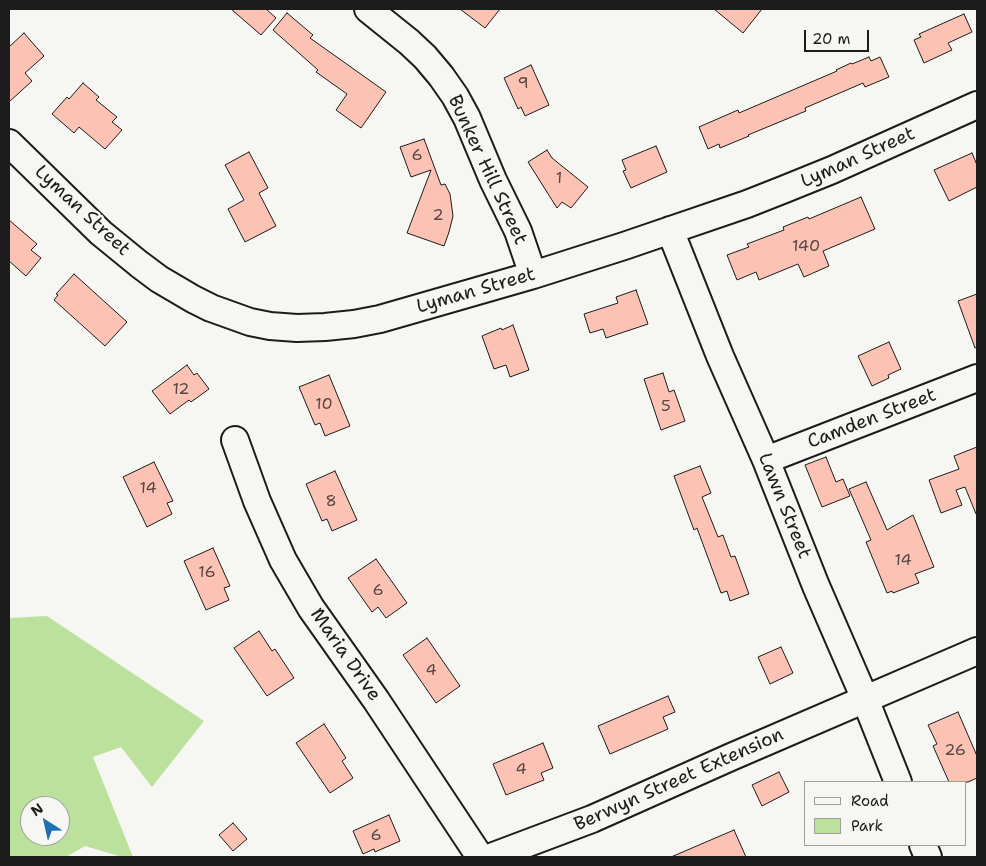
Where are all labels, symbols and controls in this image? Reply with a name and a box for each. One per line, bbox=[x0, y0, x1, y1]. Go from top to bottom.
scale bar bbox=[806, 20, 871, 52]
text: 20 m bbox=[812, 29, 851, 49]
house number: 9 bbox=[517, 74, 529, 94]
street label: Bunker Hill Street bbox=[442, 92, 532, 248]
street label: Lyman Street bbox=[797, 123, 919, 193]
house number: 6 bbox=[411, 146, 423, 166]
street label: Lyman Street bbox=[29, 161, 135, 261]
house number: 1 bbox=[556, 169, 562, 189]
house number: 2 bbox=[432, 206, 444, 226]
house number: 140 bbox=[792, 237, 820, 257]
street label: Lyman Street bbox=[414, 263, 538, 319]
house number: 12 bbox=[172, 380, 190, 400]
street label: Camden Street bbox=[804, 384, 940, 454]
house number: 10 bbox=[315, 395, 333, 415]
house number: 5 bbox=[661, 397, 671, 417]
street label: Lawn Street bbox=[752, 450, 816, 562]
house number: 14 bbox=[139, 479, 157, 499]
house number: 8 bbox=[325, 492, 337, 512]
house number: 14 bbox=[894, 551, 912, 571]
house number: 16 bbox=[198, 563, 216, 583]
house number: 6 bbox=[372, 581, 384, 601]
street label: Maria Drive bbox=[305, 604, 385, 706]
house number: 4 bbox=[425, 661, 437, 681]
street label: Berwyn Street Extension bbox=[571, 723, 787, 837]
house number: 26 bbox=[944, 741, 966, 761]
house number: 4 bbox=[515, 760, 527, 780]
legend bbox=[804, 781, 966, 846]
text: Road bbox=[851, 791, 889, 811]
north arrow bbox=[20, 796, 70, 846]
text: N bbox=[27, 799, 47, 820]
text: Park bbox=[851, 816, 883, 836]
house number: 6 bbox=[370, 826, 382, 846]

